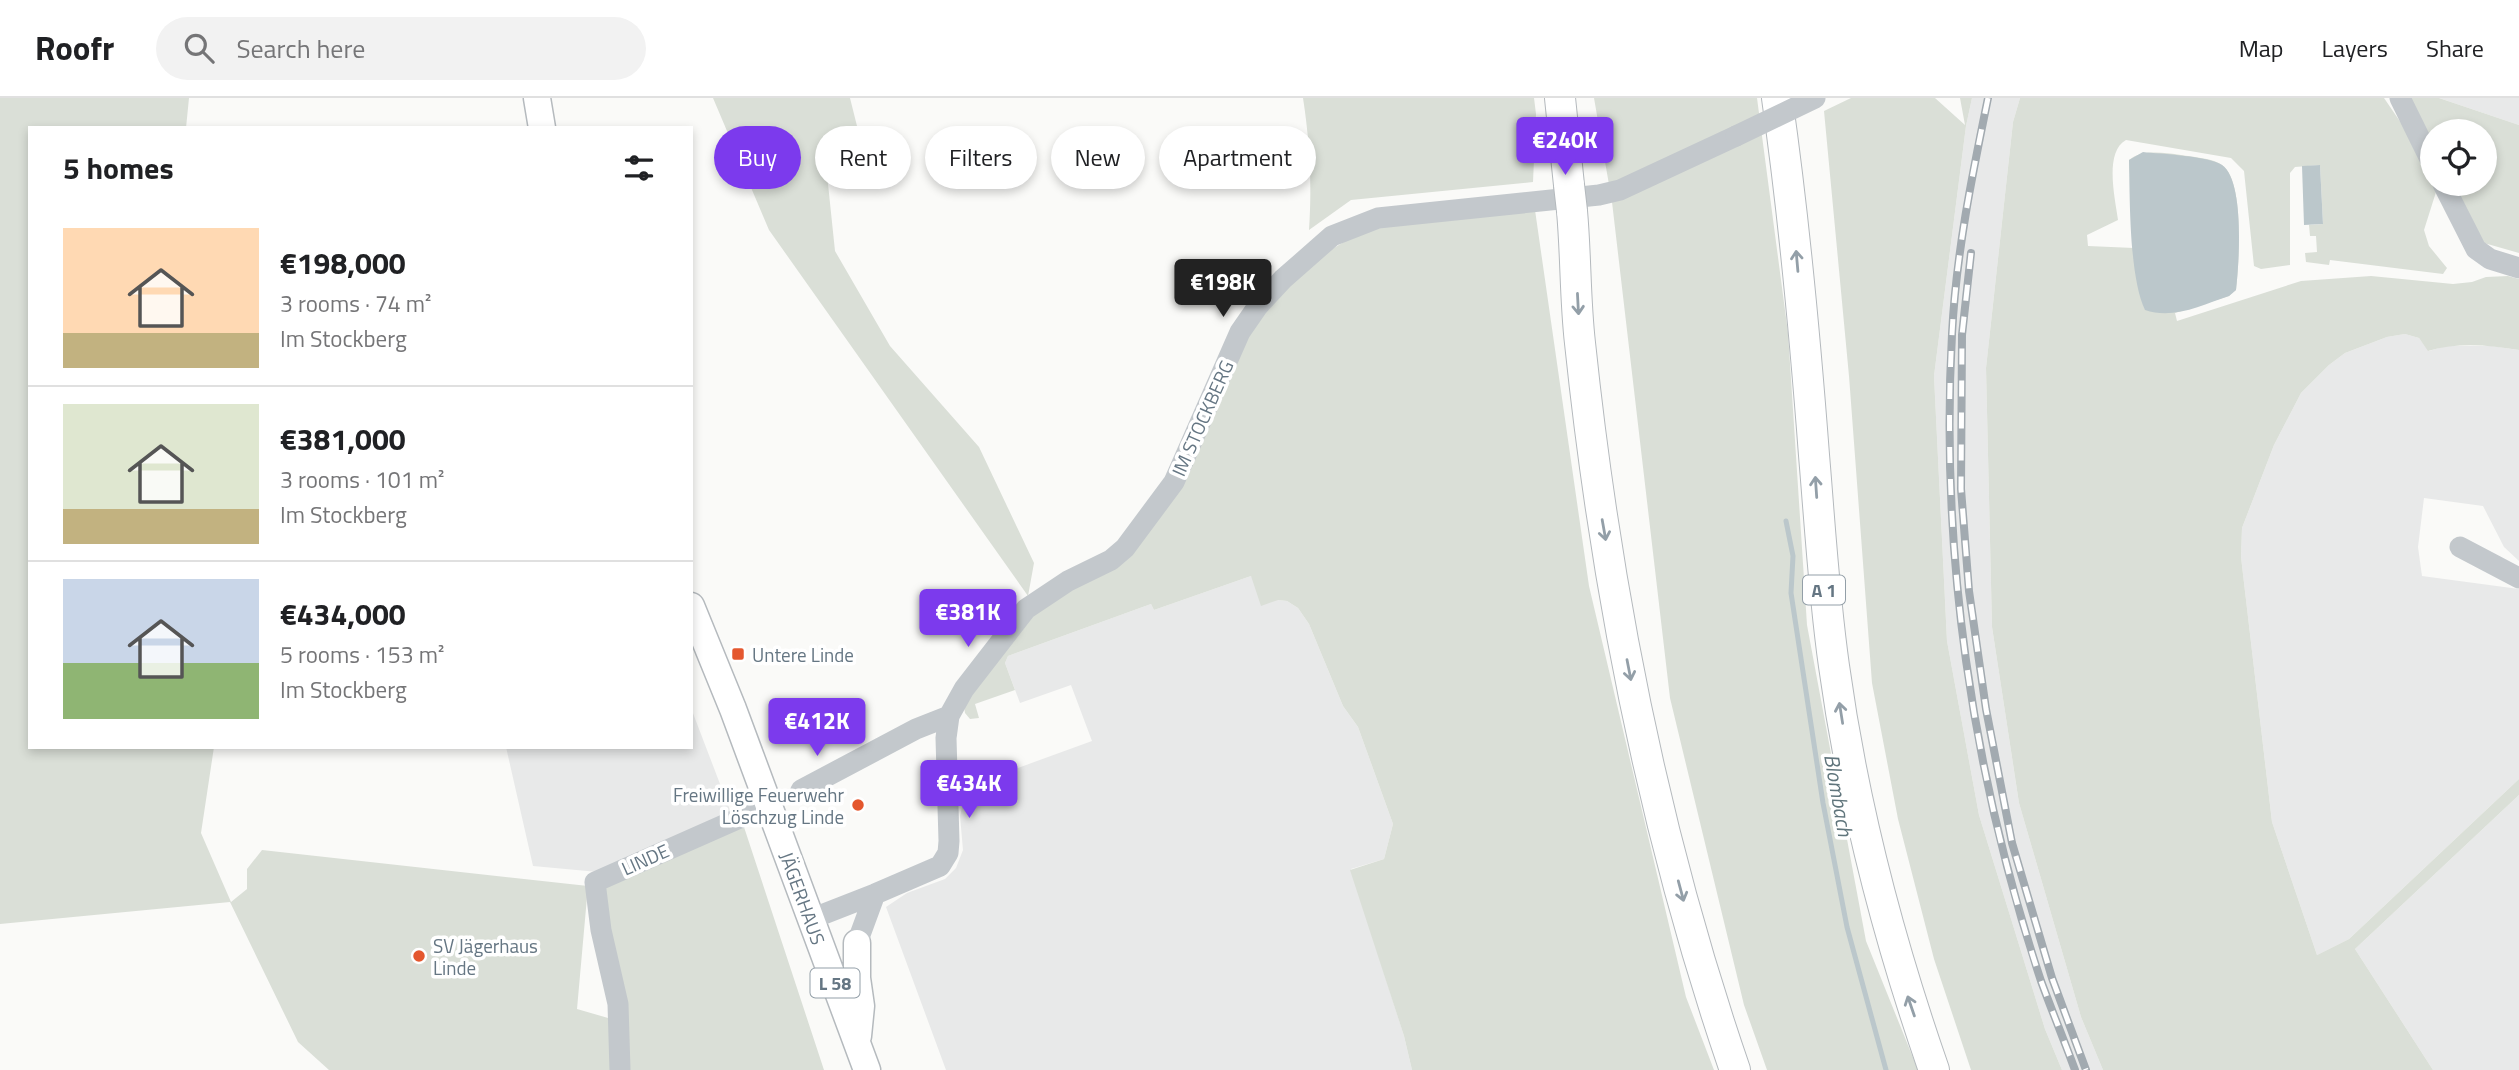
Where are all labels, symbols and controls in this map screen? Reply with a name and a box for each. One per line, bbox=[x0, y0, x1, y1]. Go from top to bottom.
search box bbox=[156, 17, 646, 80]
text: Roofr bbox=[35, 23, 114, 73]
icon: search bbox=[180, 29, 218, 67]
text: Search here bbox=[236, 29, 365, 68]
text: Map bbox=[2239, 30, 2284, 66]
text: Layers bbox=[2322, 30, 2388, 66]
text: Share bbox=[2426, 30, 2484, 66]
pin: €240K bbox=[1516, 118, 1614, 177]
map controls bbox=[2420, 119, 2497, 196]
button: locate bbox=[2420, 119, 2497, 196]
text: €240K bbox=[1532, 122, 1598, 157]
chip: Buy bbox=[714, 126, 801, 189]
chip: Rent bbox=[815, 126, 911, 189]
chip: Filters bbox=[925, 126, 1037, 189]
chip: New bbox=[1051, 126, 1145, 189]
chip: Apartment bbox=[1159, 126, 1316, 189]
text: 5 homes bbox=[63, 145, 174, 191]
icon: filters bbox=[620, 149, 658, 187]
text: €198,000 bbox=[280, 240, 406, 286]
one-way arrow bbox=[1790, 250, 1803, 272]
icon: home bbox=[119, 256, 203, 340]
pin: €198K bbox=[1174, 260, 1272, 319]
text: €198K bbox=[1190, 264, 1256, 299]
text: 3 rooms · 74 m² bbox=[280, 286, 431, 321]
one-way arrow bbox=[1571, 292, 1584, 315]
text: Im Stockberg bbox=[280, 321, 407, 356]
street label: IM STOCKBERG bbox=[1164, 355, 1240, 481]
text: €381,000 bbox=[280, 416, 406, 462]
icon: home bbox=[119, 432, 203, 516]
text: 3 rooms · 101 m² bbox=[280, 462, 444, 497]
one-way arrow bbox=[1810, 476, 1823, 499]
text: Im Stockberg bbox=[280, 497, 407, 532]
one-way arrow bbox=[1598, 518, 1611, 540]
road number: A 1 bbox=[1803, 576, 1845, 604]
pin: €381K bbox=[919, 589, 1017, 649]
text: €434,000 bbox=[280, 591, 406, 637]
text: €381K bbox=[935, 594, 1001, 629]
icon: home bbox=[119, 607, 203, 691]
text: 5 rooms · 153 m² bbox=[280, 637, 444, 672]
place label: Untere Linde bbox=[752, 640, 854, 669]
marker: Untere Linde bbox=[730, 646, 746, 662]
one-way arrow bbox=[1622, 658, 1636, 681]
text: Im Stockberg bbox=[280, 672, 407, 707]
pin: €412K bbox=[768, 698, 866, 758]
one-way arrow bbox=[1834, 702, 1847, 725]
text: €412K bbox=[784, 703, 850, 738]
water label: Blombach bbox=[1816, 751, 1862, 839]
pin: €434K bbox=[920, 760, 1018, 820]
text: €434K bbox=[936, 765, 1002, 800]
place label: Freiwillige Feuerwehr Löschzug Linde bbox=[673, 780, 844, 831]
marker: Freiwillige Feuerwehr Löschzug Linde bbox=[850, 797, 866, 813]
street label: LINDE bbox=[617, 836, 673, 882]
street label: JÄGERHAUS bbox=[773, 847, 833, 949]
one-way arrow bbox=[1675, 879, 1688, 902]
place label: SV Jägerhaus Linde bbox=[433, 931, 538, 982]
marker: SV Jägerhaus Linde bbox=[411, 948, 427, 964]
road number: L 58 bbox=[810, 968, 860, 998]
one-way arrow bbox=[1904, 995, 1917, 1017]

